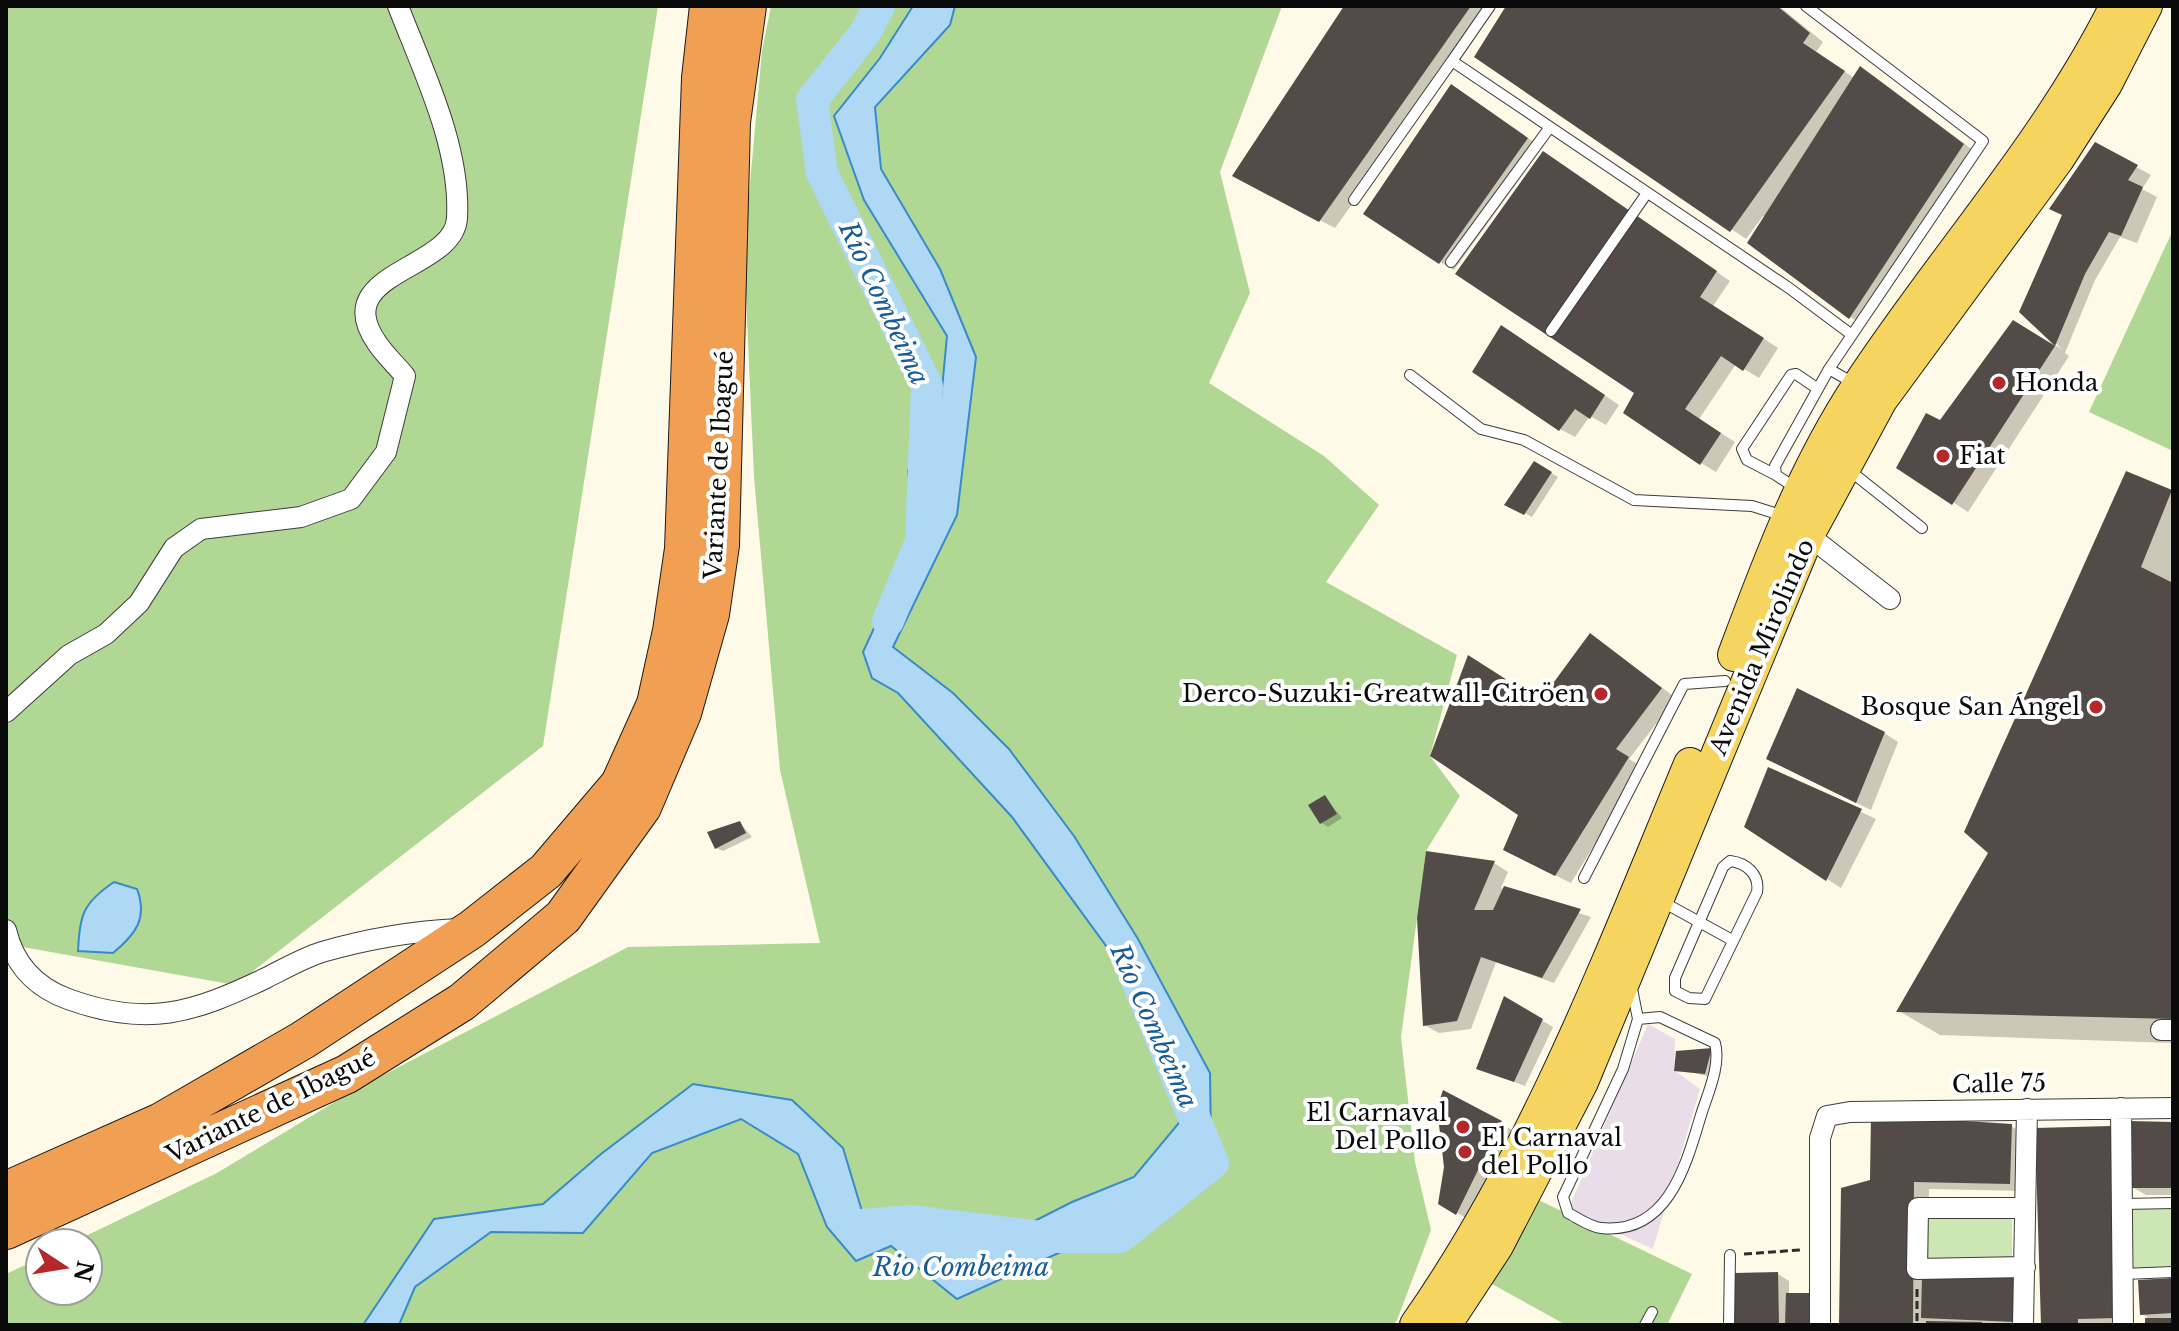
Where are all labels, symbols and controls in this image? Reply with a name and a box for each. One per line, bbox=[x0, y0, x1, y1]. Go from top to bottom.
water label: Río Combeima bbox=[832, 215, 936, 390]
street label: Variante de Ibagué bbox=[698, 350, 739, 581]
place label: Honda bbox=[2015, 368, 2099, 397]
marker: Honda bbox=[1990, 374, 2008, 392]
place label: Fiat bbox=[1959, 441, 2006, 470]
marker: Fiat bbox=[1934, 447, 1952, 465]
street label: Avenida Mirolindo bbox=[1703, 535, 1820, 760]
place label: Derco-Suzuki-Greatwall-Citröen bbox=[1182, 679, 1585, 708]
marker: Derco-Suzuki-Greatwall-Citröen bbox=[1592, 685, 1610, 703]
place label: Bosque San Ángel bbox=[1860, 692, 2080, 721]
marker: Bosque San Ángel bbox=[2087, 698, 2105, 716]
water label: Río Combeima bbox=[1103, 938, 1205, 1113]
street label: Variante de Ibagué bbox=[161, 1042, 380, 1169]
street label: Calle 75 bbox=[1952, 1068, 2046, 1099]
place label: El Carnaval Del Pollo bbox=[1306, 1098, 1447, 1155]
marker: El Carnaval Del Pollo bbox=[1454, 1118, 1472, 1136]
place label: El Carnaval del Pollo bbox=[1481, 1123, 1622, 1180]
marker: El Carnaval del Pollo bbox=[1456, 1143, 1474, 1161]
north arrow bbox=[24, 1227, 104, 1307]
water label: Rio Combeima bbox=[872, 1251, 1049, 1283]
text: N bbox=[68, 1258, 98, 1284]

